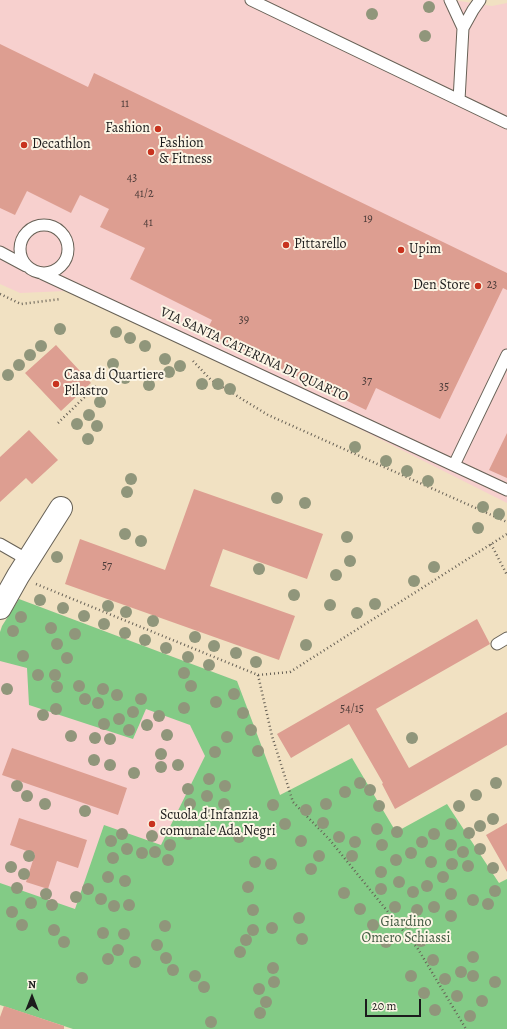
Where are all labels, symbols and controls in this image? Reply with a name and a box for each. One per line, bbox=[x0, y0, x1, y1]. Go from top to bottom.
house number: 11 bbox=[121, 97, 129, 111]
place label: Fashion bbox=[105, 121, 150, 137]
marker: Fashion bbox=[153, 124, 163, 134]
place label: Fashion & Fitness bbox=[159, 136, 212, 168]
place label: Decathlon bbox=[32, 137, 91, 153]
marker: Decathlon bbox=[19, 140, 29, 150]
marker: Fashion & Fitness bbox=[146, 147, 156, 157]
house number: 43 bbox=[127, 171, 137, 185]
house number: 41/2 bbox=[134, 187, 154, 201]
house number: 19 bbox=[363, 212, 373, 226]
house number: 41 bbox=[143, 216, 153, 230]
place label: Pittarello bbox=[294, 237, 347, 253]
marker: Pittarello bbox=[281, 240, 291, 250]
place label: Upim bbox=[409, 242, 441, 258]
marker: Upim bbox=[396, 245, 406, 255]
place label: Den Store bbox=[413, 278, 470, 294]
house number: 23 bbox=[487, 278, 497, 292]
marker: Den Store bbox=[473, 281, 483, 291]
street label: VIA SANTA CATERINA DI QUARTO bbox=[157, 304, 351, 406]
house number: 39 bbox=[239, 313, 249, 327]
place label: Casa di Quartiere Pilastro bbox=[64, 368, 164, 400]
house number: 37 bbox=[362, 374, 372, 388]
marker: Casa di Quartiere Pilastro bbox=[51, 379, 61, 389]
house number: 35 bbox=[439, 380, 449, 394]
house number: 57 bbox=[102, 559, 112, 573]
house number: 54/15 bbox=[340, 702, 364, 716]
place label: Scuola d'Infanzia comunale Ada Negri bbox=[160, 808, 276, 840]
marker: Scuola d'Infanzia comunale Ada Negri bbox=[147, 819, 157, 829]
park label: Giardino Omero Schiassi bbox=[362, 915, 450, 948]
north arrow bbox=[12, 977, 52, 1017]
text: N bbox=[28, 977, 36, 992]
scale bar bbox=[367, 991, 423, 1017]
text: 20 m bbox=[372, 998, 396, 1014]

